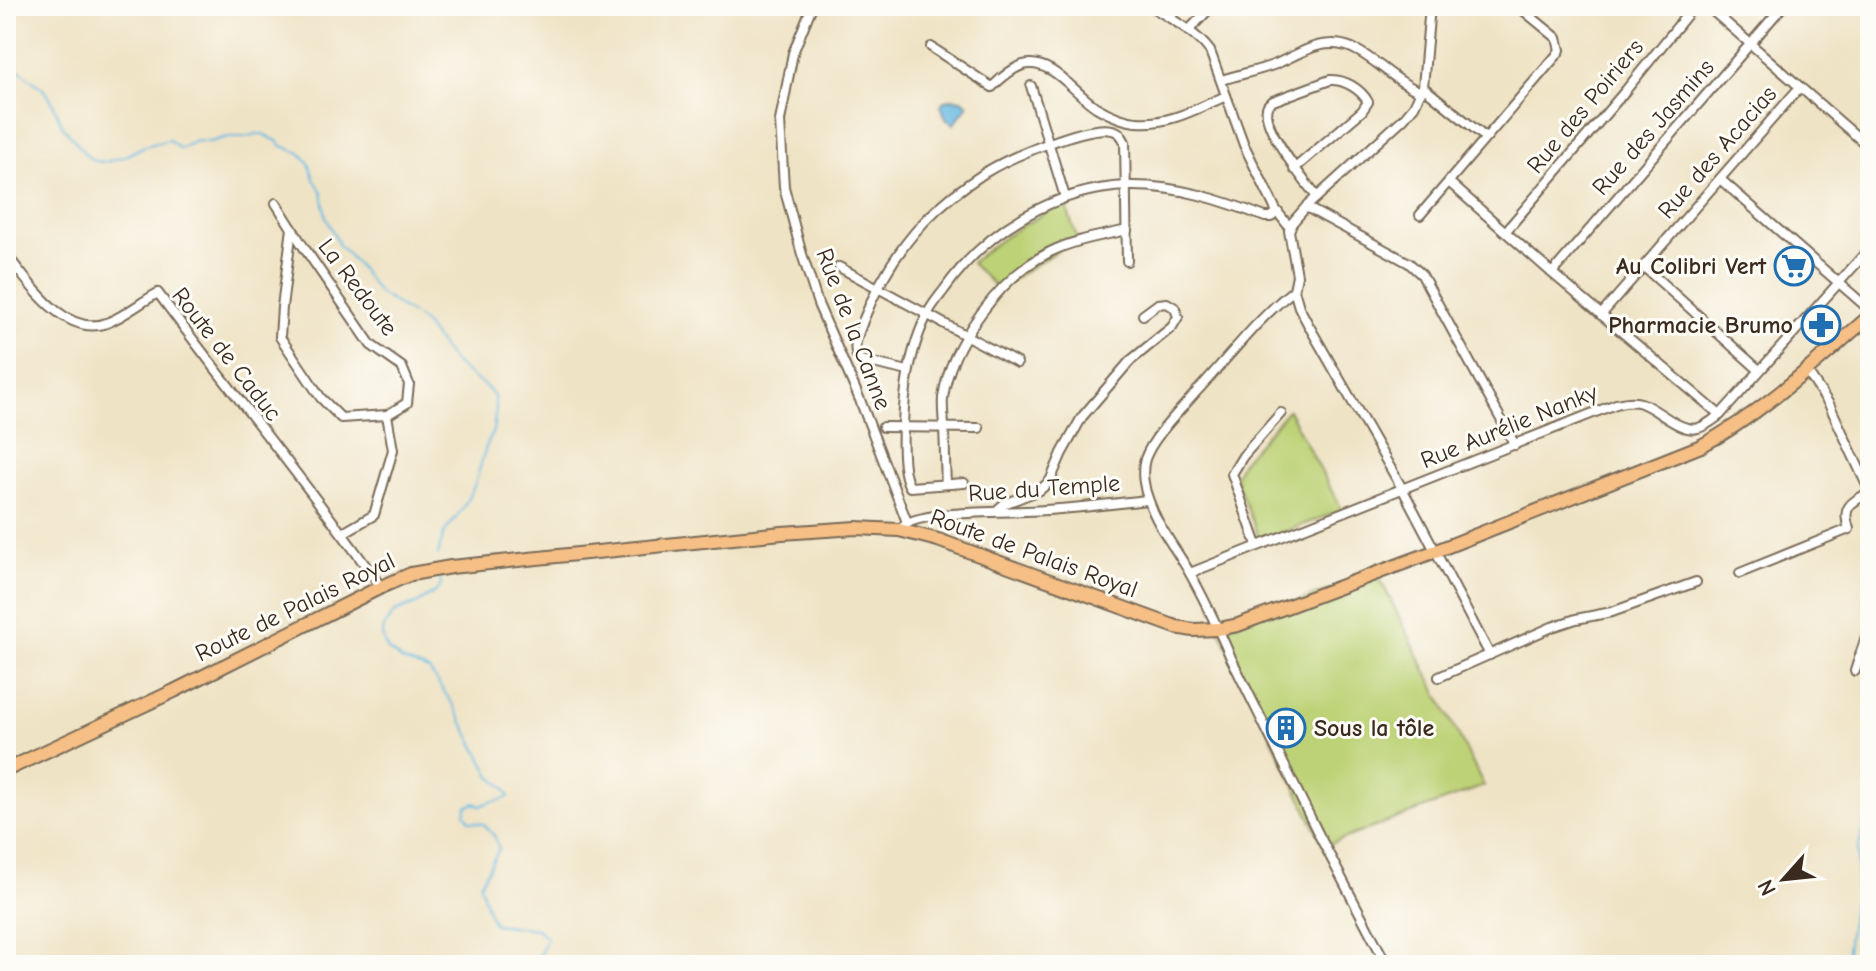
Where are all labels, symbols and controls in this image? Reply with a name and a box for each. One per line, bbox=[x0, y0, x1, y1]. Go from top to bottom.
street label: Rue des Poiriers bbox=[1521, 33, 1649, 179]
street label: Rue des Jasmins bbox=[1586, 53, 1720, 201]
street label: Rue des Acacias bbox=[1652, 80, 1782, 224]
street label: La Redoute bbox=[313, 233, 403, 341]
street label: Rue de la Canne bbox=[810, 244, 898, 414]
supermarket icon: Au Colibri Vert bbox=[1773, 245, 1815, 287]
place label: Au Colibri Vert bbox=[1616, 252, 1767, 280]
street label: Route de Caduc bbox=[166, 282, 288, 426]
pharmacy icon: Pharmacie Brumo bbox=[1800, 304, 1842, 346]
place label: Pharmacie Brumo bbox=[1608, 311, 1793, 339]
street label: Rue Aurélie Nanky bbox=[1417, 378, 1602, 474]
street label: Rue du Temple bbox=[967, 469, 1121, 507]
street label: Route de Palais Royal bbox=[927, 502, 1141, 604]
street label: Route de Palais Royal bbox=[191, 547, 399, 667]
building icon: Sous la tôle bbox=[1265, 707, 1307, 749]
place label: Sous la tôle bbox=[1314, 714, 1434, 742]
north arrow bbox=[1744, 839, 1824, 919]
text: N bbox=[1752, 875, 1782, 900]

